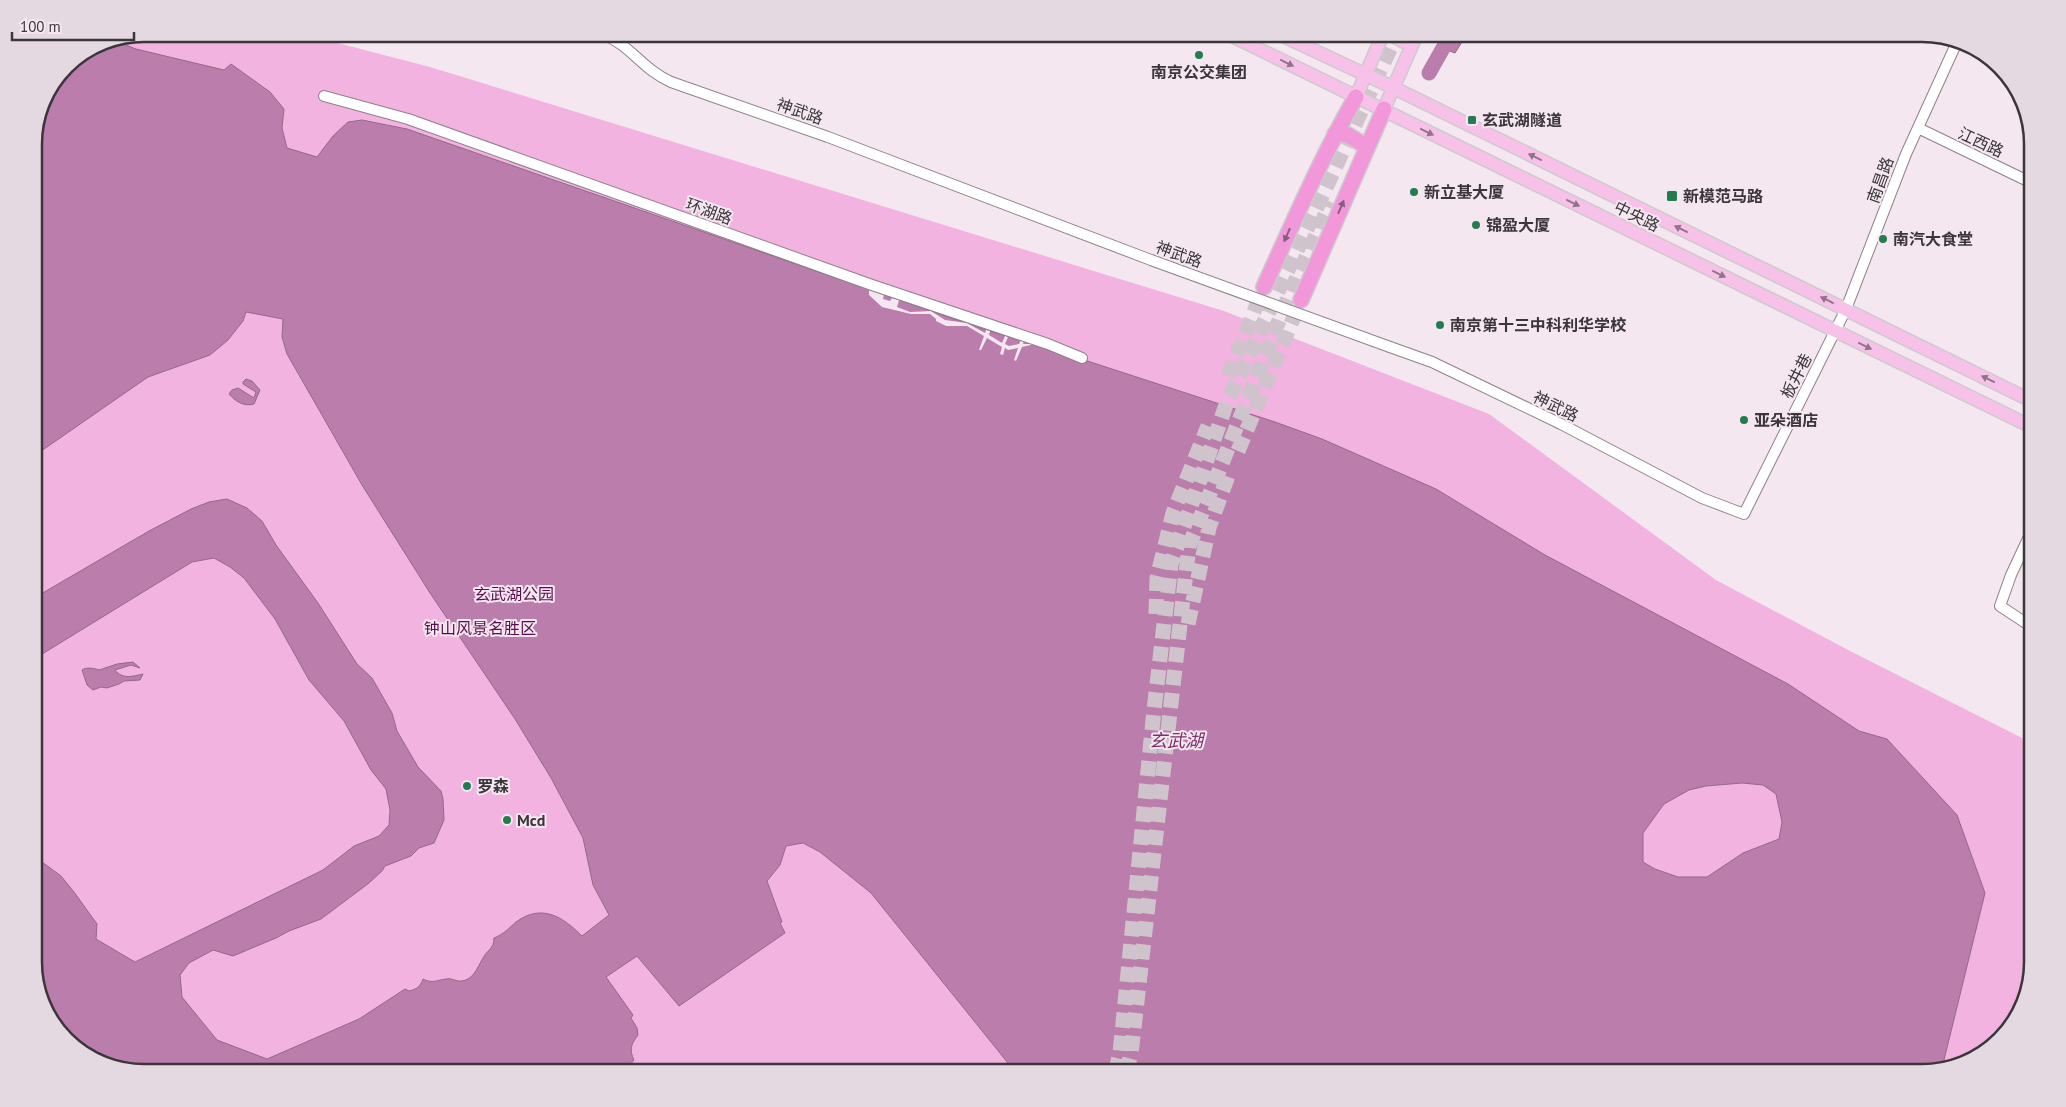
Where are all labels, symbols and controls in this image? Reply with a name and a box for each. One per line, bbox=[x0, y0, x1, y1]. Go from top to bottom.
scale bar bbox=[12, 10, 135, 42]
text: 100 m bbox=[20, 17, 61, 36]
marker: 南京公交集团 bbox=[1193, 49, 1205, 61]
one-way arrow bbox=[1280, 59, 1294, 67]
place label: 南京公交集团 bbox=[1151, 62, 1247, 82]
street label: 神武路 bbox=[774, 94, 826, 128]
place label: 玄武湖隧道 bbox=[1482, 110, 1562, 130]
marker: 玄武湖隧道 bbox=[1466, 114, 1478, 126]
street label: 江西路 bbox=[1955, 123, 2007, 161]
one-way arrow bbox=[1420, 128, 1434, 136]
one-way arrow bbox=[1528, 153, 1542, 161]
street label: 南昌路 bbox=[1862, 154, 1898, 206]
place label: 新立基大厦 bbox=[1424, 182, 1504, 202]
marker: 新立基大厦 bbox=[1408, 186, 1420, 198]
place label: 新模范马路 bbox=[1683, 186, 1763, 206]
marker: 新模范马路 bbox=[1665, 189, 1679, 203]
street label: 环湖路 bbox=[683, 193, 735, 229]
street label: 中央路 bbox=[1611, 196, 1663, 236]
one-way arrow bbox=[1566, 199, 1580, 207]
one-way arrow bbox=[1338, 200, 1346, 214]
place label: 锦盈大厦 bbox=[1486, 215, 1550, 235]
marker: 锦盈大厦 bbox=[1470, 219, 1482, 231]
one-way arrow bbox=[1674, 224, 1688, 232]
one-way arrow bbox=[1283, 228, 1291, 242]
place label: 南汽大食堂 bbox=[1893, 229, 1973, 249]
marker: 南汽大食堂 bbox=[1877, 233, 1889, 245]
street label: 神武路 bbox=[1153, 236, 1205, 272]
one-way arrow bbox=[1712, 271, 1726, 279]
one-way arrow bbox=[1820, 296, 1834, 304]
place label: 南京第十三中科利华学校 bbox=[1450, 315, 1627, 335]
marker: 南京第十三中科利华学校 bbox=[1434, 319, 1446, 331]
one-way arrow bbox=[1858, 342, 1872, 350]
street label: 板井巷 bbox=[1776, 350, 1816, 402]
one-way arrow bbox=[1981, 375, 1996, 384]
street label: 神武路 bbox=[1530, 386, 1582, 426]
place label: 亚朵酒店 bbox=[1754, 410, 1818, 430]
marker: 亚朵酒店 bbox=[1738, 414, 1750, 426]
park label: 玄武湖公园 bbox=[474, 584, 554, 604]
park label: 钟山风景名胜区 bbox=[424, 618, 536, 638]
water label: 玄武湖 bbox=[1149, 729, 1206, 752]
place label: 罗森 bbox=[477, 776, 509, 796]
marker: 罗森 bbox=[461, 780, 473, 792]
place label: Mcd bbox=[517, 810, 545, 830]
marker: Mcd bbox=[501, 814, 513, 826]

